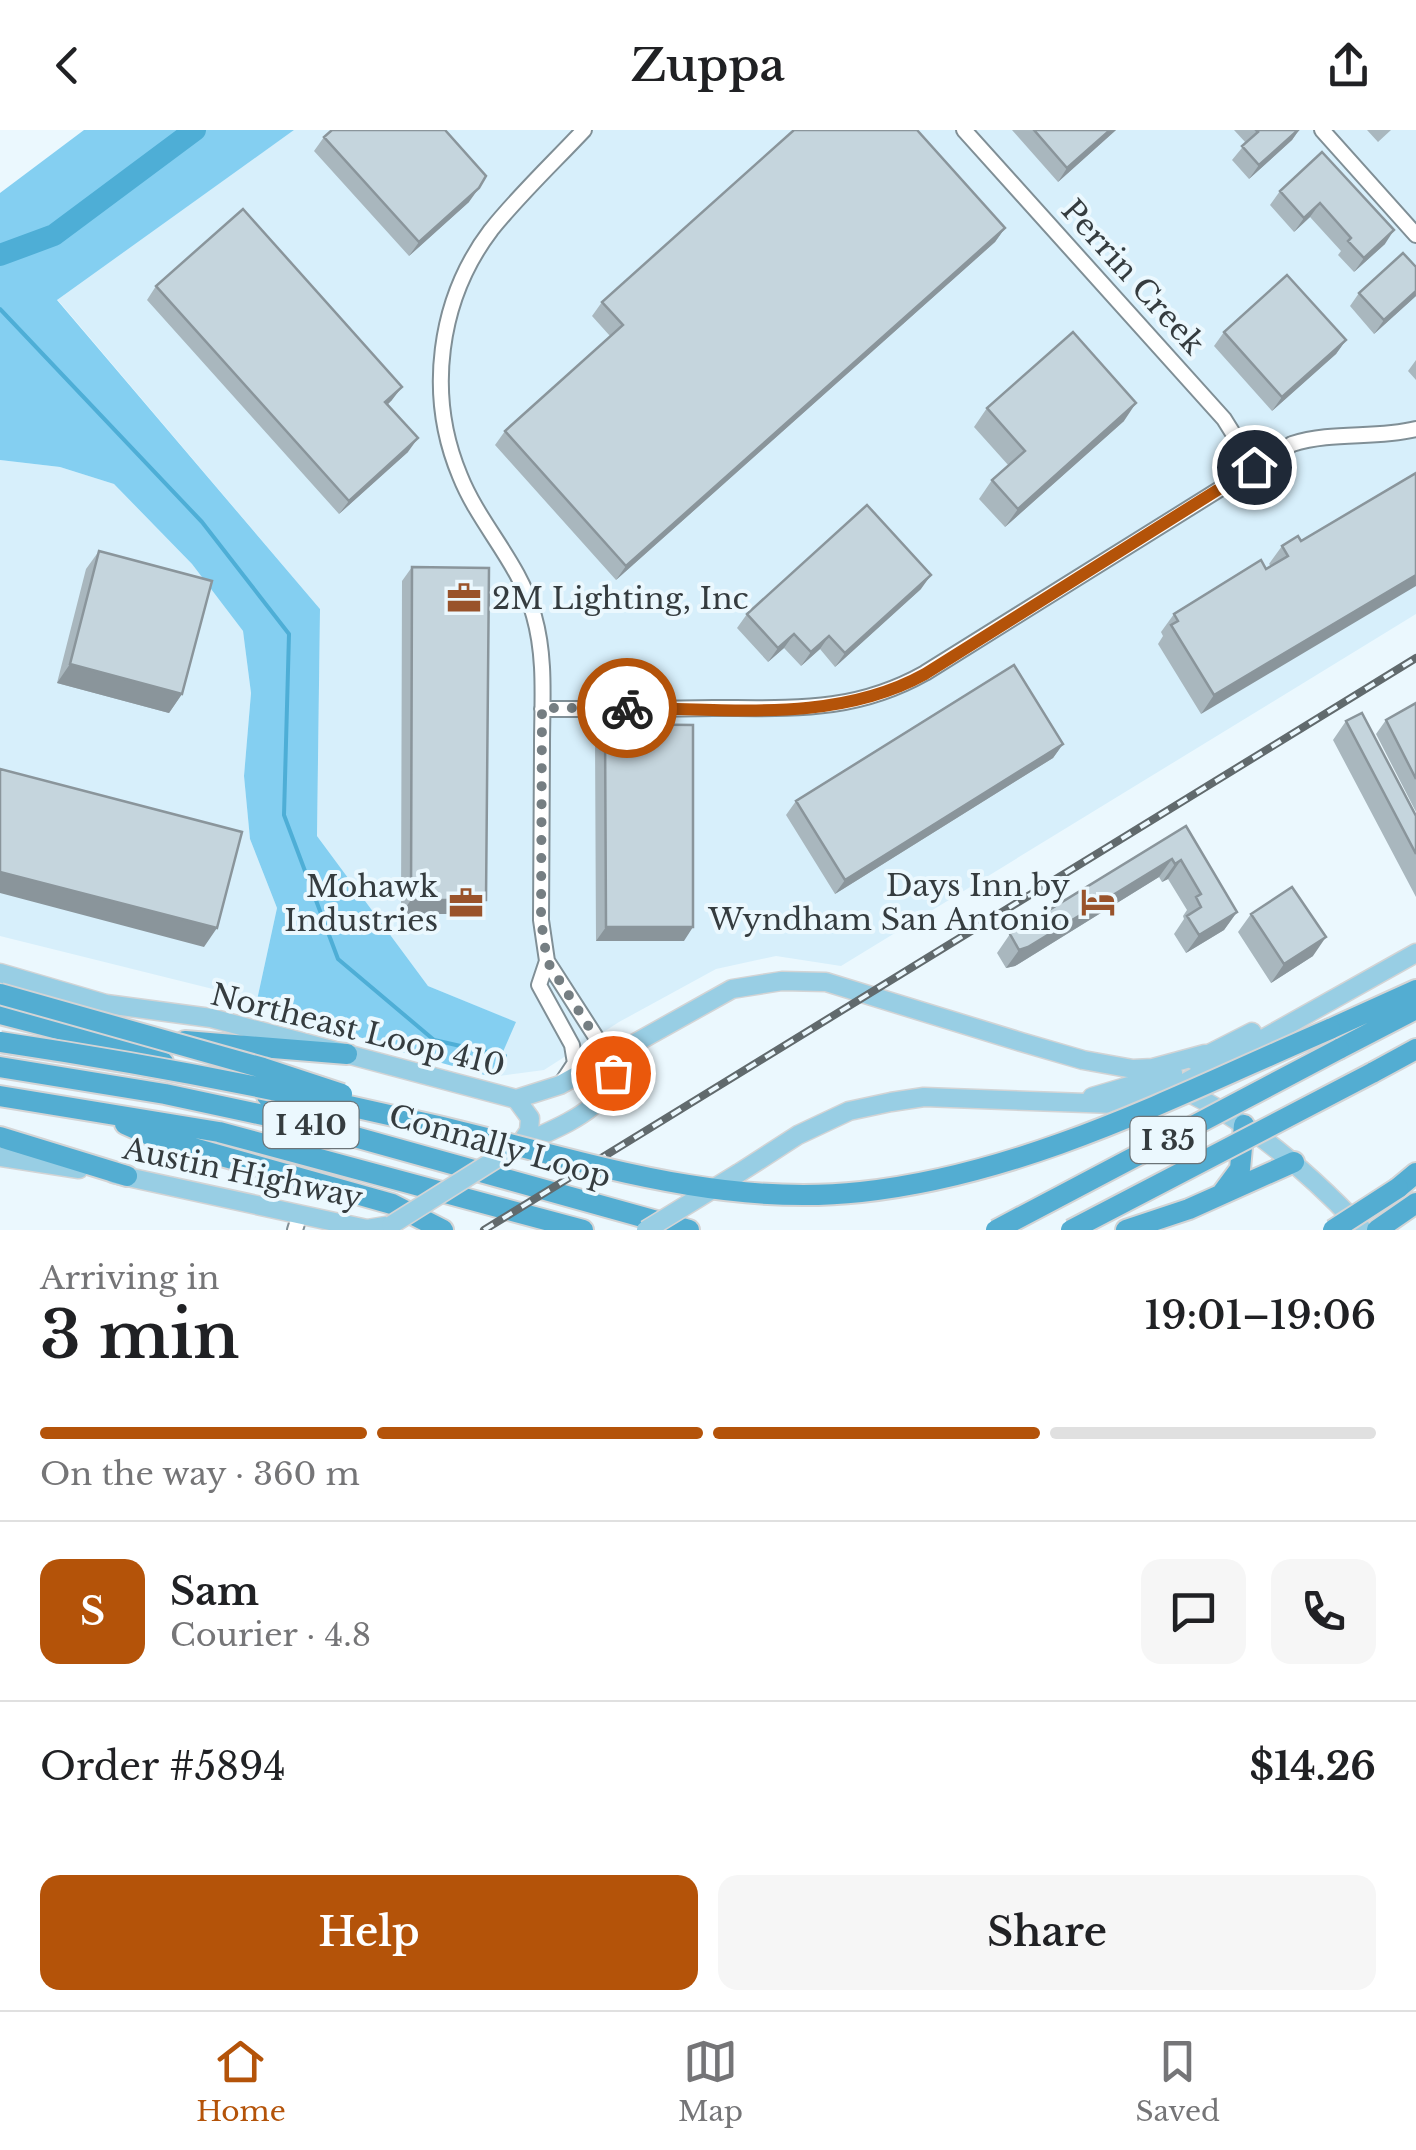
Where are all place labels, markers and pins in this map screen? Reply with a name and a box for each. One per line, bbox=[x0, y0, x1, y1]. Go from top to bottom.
pin bbox=[1212, 425, 1297, 510]
office icon: 2M Lighting, Inc bbox=[445, 579, 483, 617]
place label: 2M Lighting, Inc bbox=[492, 580, 749, 617]
place label: Days Inn by Wyndham San Antonio bbox=[707, 867, 1070, 938]
place label: Mohawk Industries bbox=[284, 868, 439, 939]
hotel icon: Days Inn by Wyndham San Antonio bbox=[1079, 883, 1117, 921]
office icon: Mohawk Industries bbox=[447, 884, 485, 922]
pin bbox=[571, 1031, 656, 1116]

